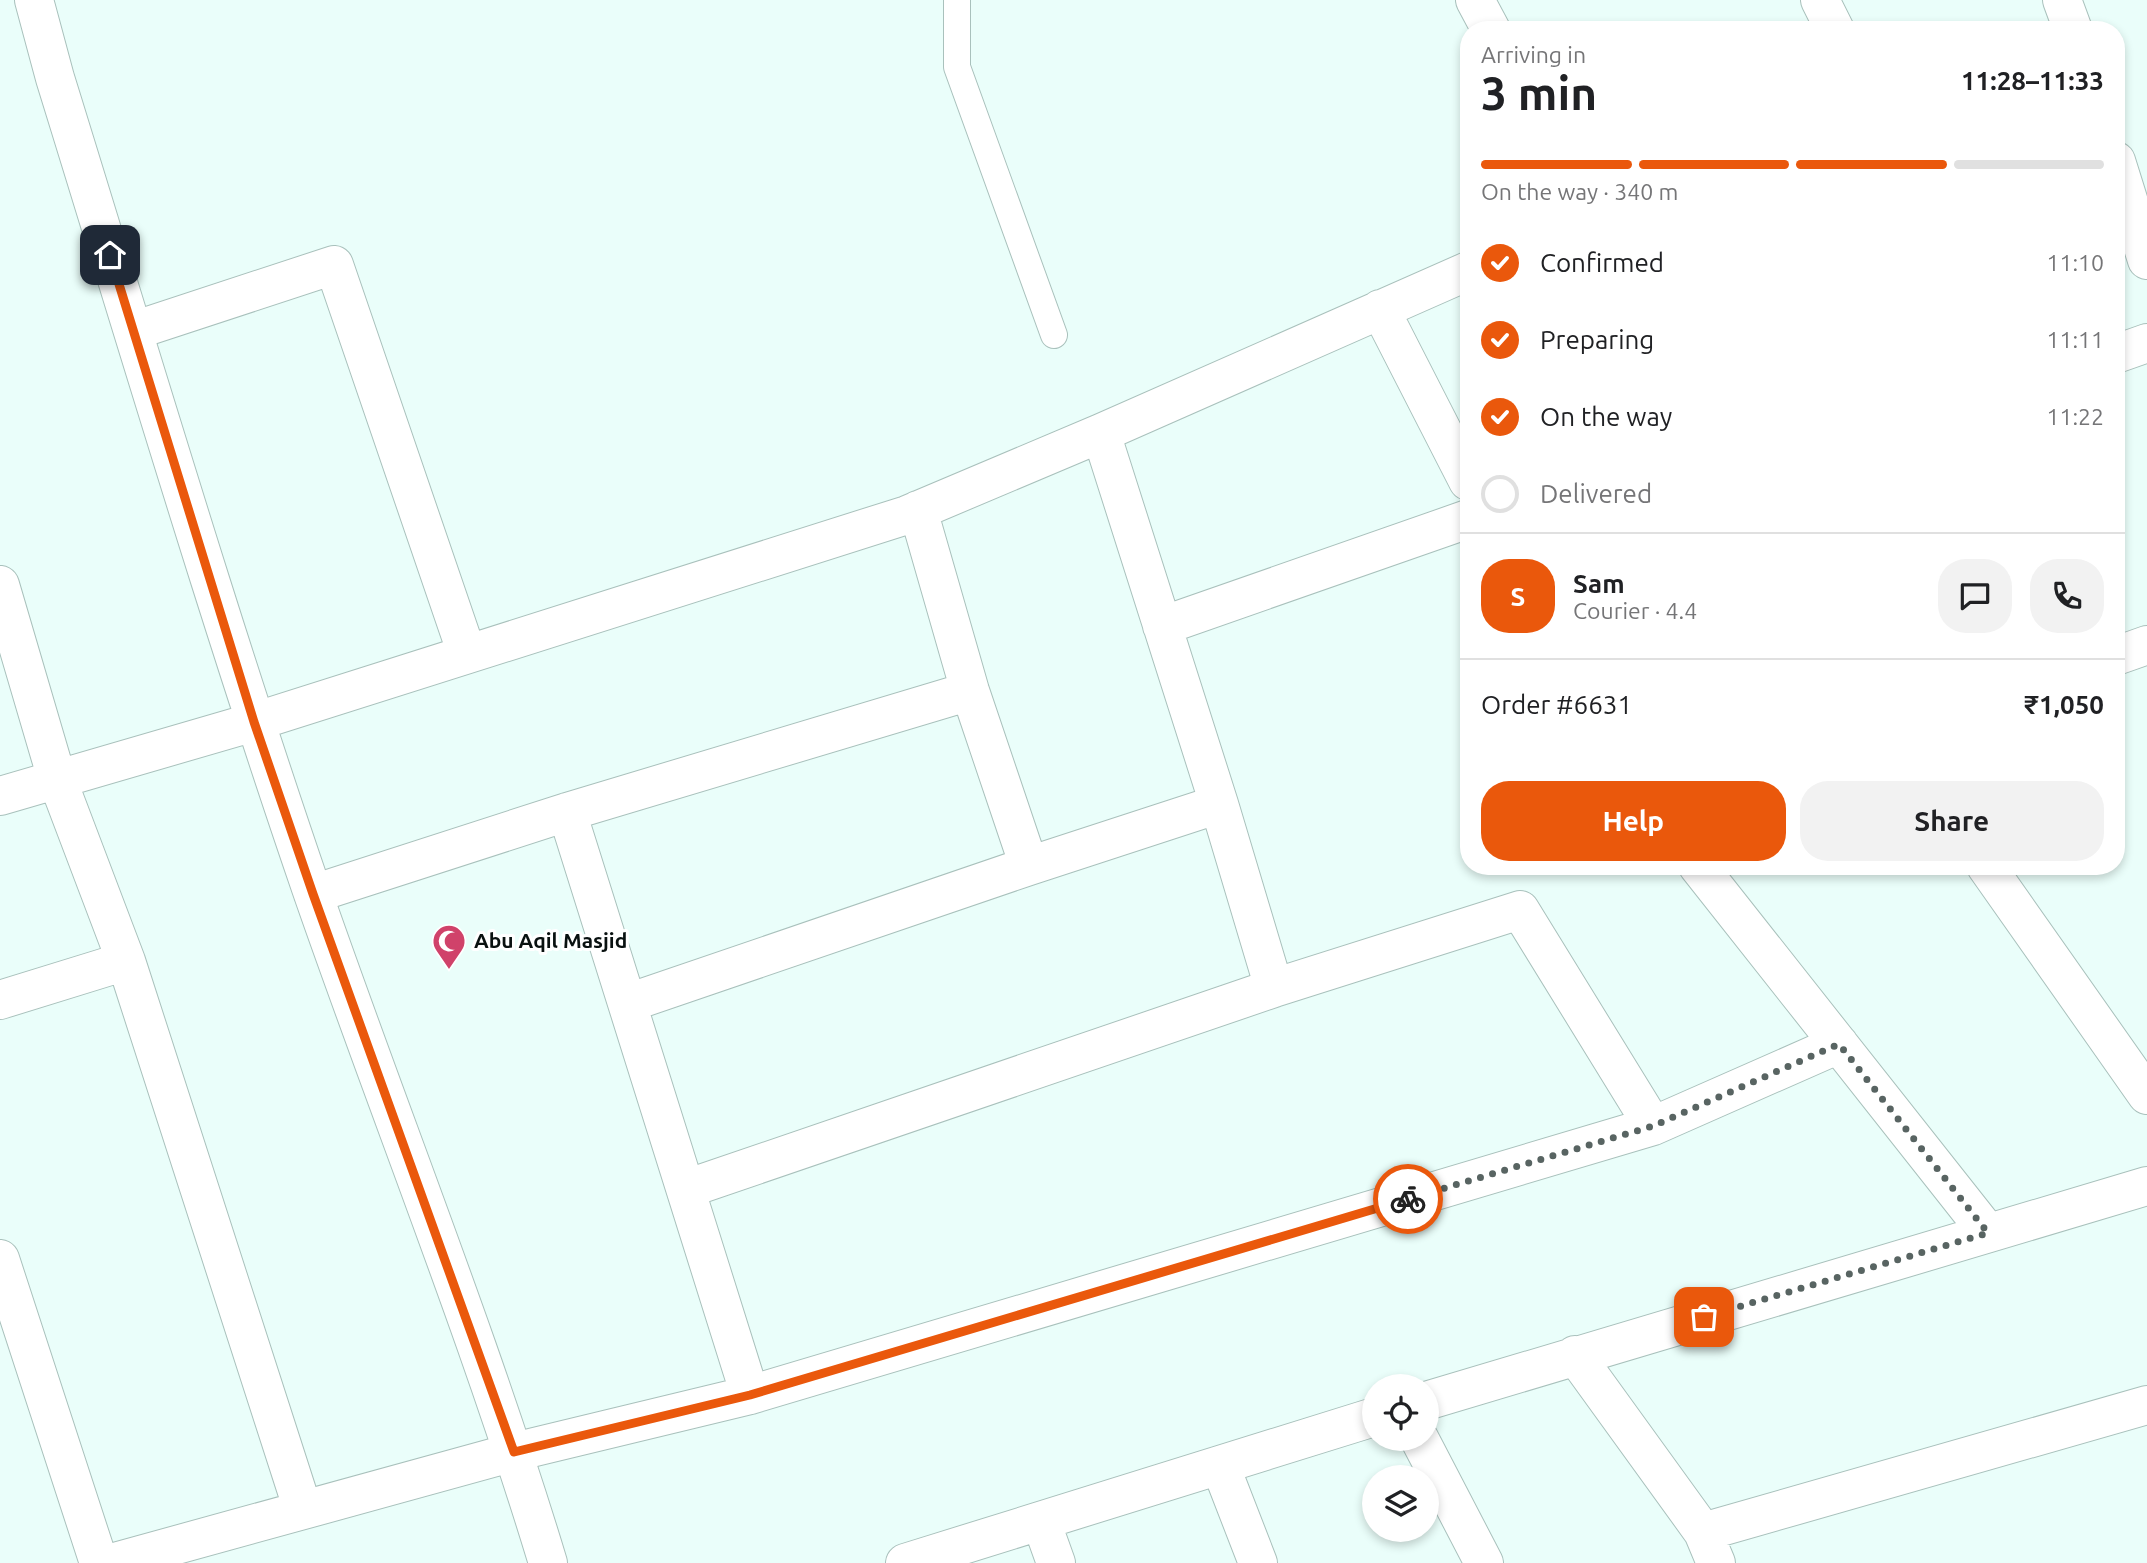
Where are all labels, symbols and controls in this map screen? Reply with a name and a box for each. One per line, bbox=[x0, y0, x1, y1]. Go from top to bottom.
text: Arriving in bbox=[1481, 42, 1586, 67]
text: 11:28–11:33 bbox=[1961, 66, 2104, 95]
text: 3 min bbox=[1481, 67, 1597, 119]
text: On the way · 340 m bbox=[1481, 179, 1678, 204]
pin bbox=[80, 225, 140, 285]
icon: home bbox=[91, 236, 129, 274]
icon: check bbox=[1481, 244, 1519, 282]
text: Confirmed bbox=[1540, 248, 1664, 277]
text: 11:10 bbox=[2046, 250, 2104, 275]
icon: check bbox=[1481, 321, 1519, 359]
text: Preparing bbox=[1540, 325, 1654, 354]
text: 11:11 bbox=[2046, 327, 2104, 352]
icon: check bbox=[1481, 398, 1519, 436]
text: On the way bbox=[1540, 402, 1672, 431]
text: 11:22 bbox=[2046, 404, 2104, 429]
text: Delivered bbox=[1540, 479, 1652, 508]
button: chat bbox=[1938, 559, 2012, 633]
button: phone bbox=[2030, 559, 2104, 633]
text: Sam bbox=[1573, 569, 1625, 598]
text: S bbox=[1511, 582, 1525, 611]
text: Courier · 4.4 bbox=[1573, 598, 1697, 623]
text: Order #6631 bbox=[1481, 690, 1632, 719]
text: ₹1,050 bbox=[2024, 690, 2104, 719]
button: Help bbox=[1481, 781, 1786, 861]
button: Share bbox=[1800, 781, 2104, 861]
mosque icon: Abu Aqil Masjid bbox=[430, 922, 468, 971]
place label: Abu Aqil Masjid bbox=[474, 928, 627, 952]
courier bbox=[1373, 1164, 1443, 1234]
icon: bike bbox=[1389, 1180, 1427, 1218]
pin bbox=[1674, 1287, 1734, 1347]
icon: bag bbox=[1685, 1298, 1723, 1336]
map controls bbox=[1362, 1374, 1439, 1542]
button: locate bbox=[1362, 1374, 1439, 1451]
button: layers bbox=[1362, 1465, 1439, 1542]

